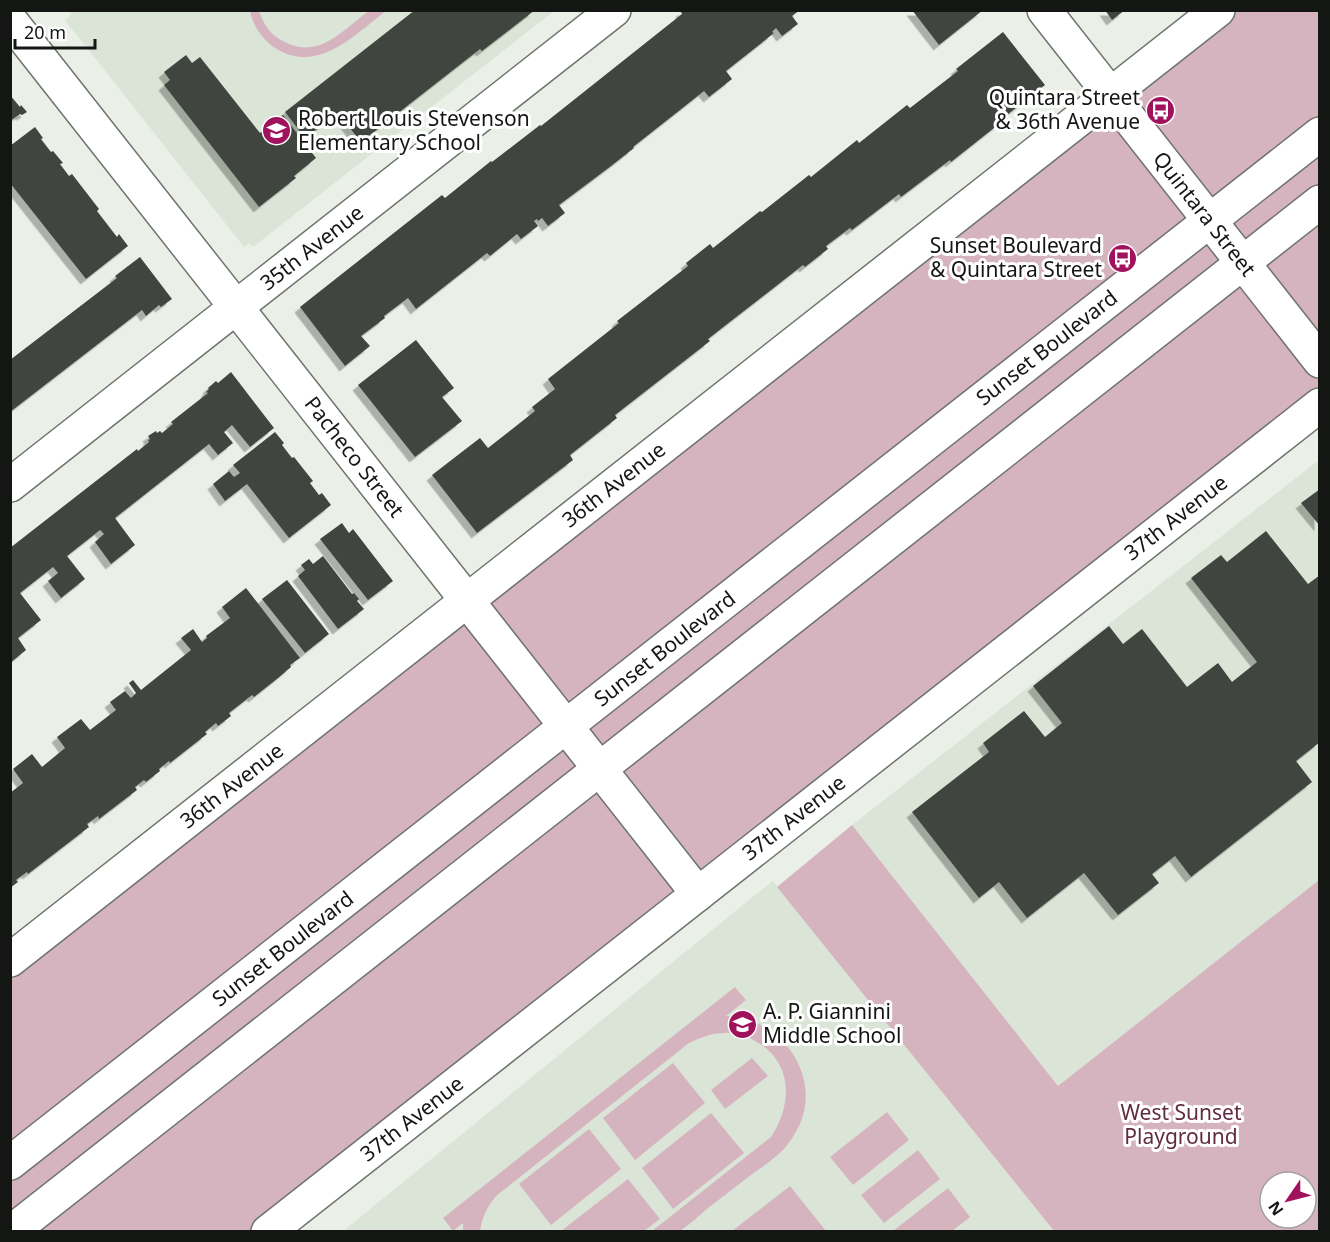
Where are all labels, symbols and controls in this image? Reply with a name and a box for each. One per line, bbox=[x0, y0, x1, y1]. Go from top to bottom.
scale bar bbox=[15, 12, 94, 50]
text: 20 m bbox=[24, 20, 66, 44]
place label: Quintara Street & 36th Avenue bbox=[989, 83, 1140, 135]
bus stop icon: Quintara Street & 36th Avenue bbox=[1145, 94, 1177, 126]
place label: Robert Louis Stevenson Elementary School bbox=[298, 104, 530, 156]
school or university icon: Robert Louis Stevenson Elementary School bbox=[261, 115, 293, 147]
street label: Quintara Street bbox=[1147, 145, 1263, 282]
street label: 35th Avenue bbox=[254, 198, 369, 296]
place label: Sunset Boulevard & Quintara Street bbox=[930, 231, 1102, 283]
bus stop icon: Sunset Boulevard & Quintara Street bbox=[1107, 242, 1139, 274]
street label: Sunset Boulevard bbox=[970, 283, 1123, 411]
street label: Pacheco Street bbox=[299, 390, 411, 523]
street label: 36th Avenue bbox=[556, 435, 671, 533]
street label: 37th Avenue bbox=[1118, 468, 1233, 566]
street label: Sunset Boulevard bbox=[588, 584, 741, 712]
street label: 36th Avenue bbox=[174, 736, 289, 834]
street label: 37th Avenue bbox=[736, 768, 851, 866]
street label: Sunset Boulevard bbox=[206, 884, 359, 1012]
place label: A. P. Giannini Middle School bbox=[763, 997, 901, 1049]
school or university icon: A. P. Giannini Middle School bbox=[726, 1008, 758, 1040]
street label: 37th Avenue bbox=[354, 1069, 469, 1167]
park label: West Sunset Playground bbox=[1120, 1098, 1242, 1150]
north arrow bbox=[1258, 1170, 1318, 1230]
text: N bbox=[1263, 1197, 1288, 1220]

